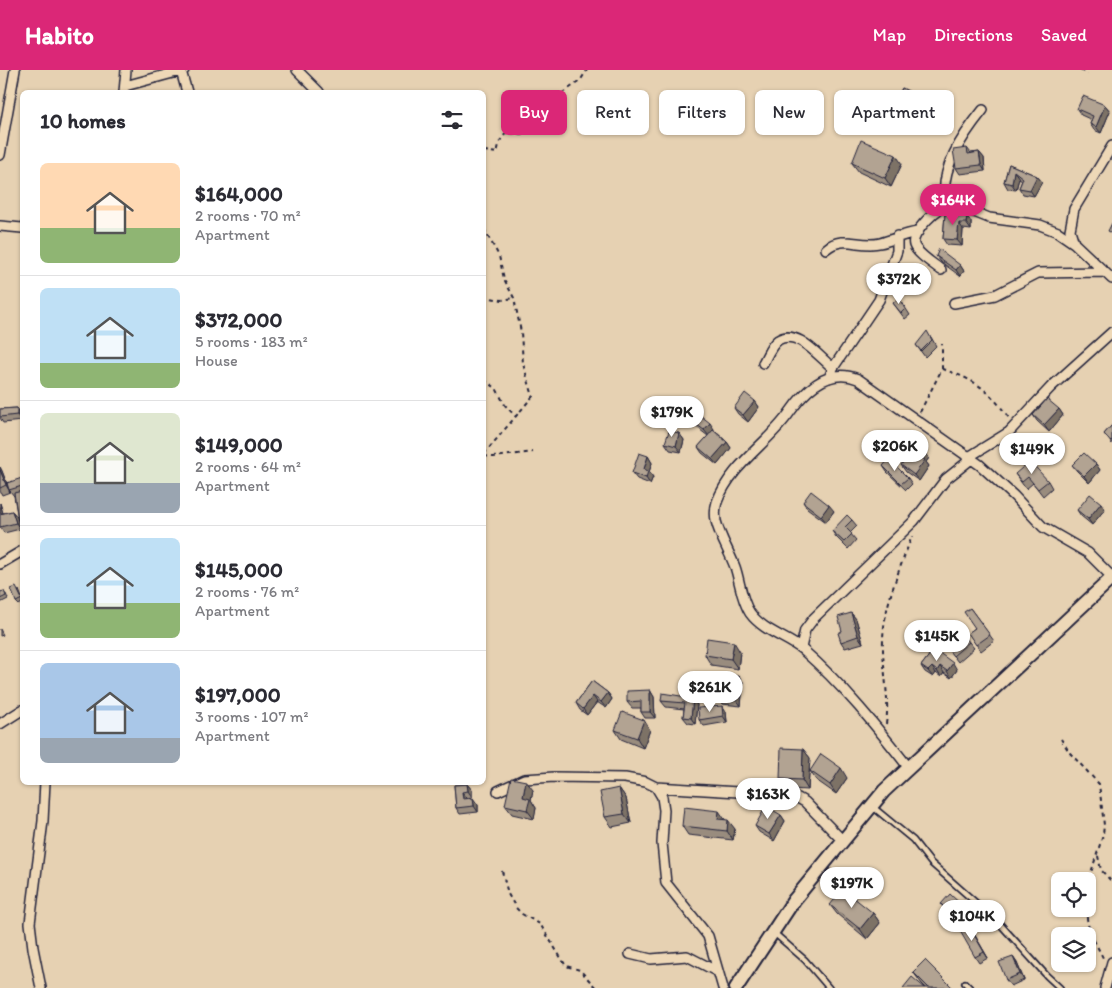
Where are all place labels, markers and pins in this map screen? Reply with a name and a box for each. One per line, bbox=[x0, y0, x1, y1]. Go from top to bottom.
pin: $164K bbox=[918, 184, 988, 226]
pin: $372K bbox=[864, 262, 934, 305]
pin: $179K bbox=[637, 396, 707, 438]
pin: $206K bbox=[860, 430, 930, 472]
pin: $149K bbox=[997, 432, 1067, 475]
pin: $145K bbox=[902, 620, 972, 662]
pin: $261K bbox=[675, 670, 745, 713]
pin: $163K bbox=[733, 778, 803, 820]
pin: $197K bbox=[817, 866, 887, 909]
pin: $104K bbox=[937, 900, 1007, 942]

